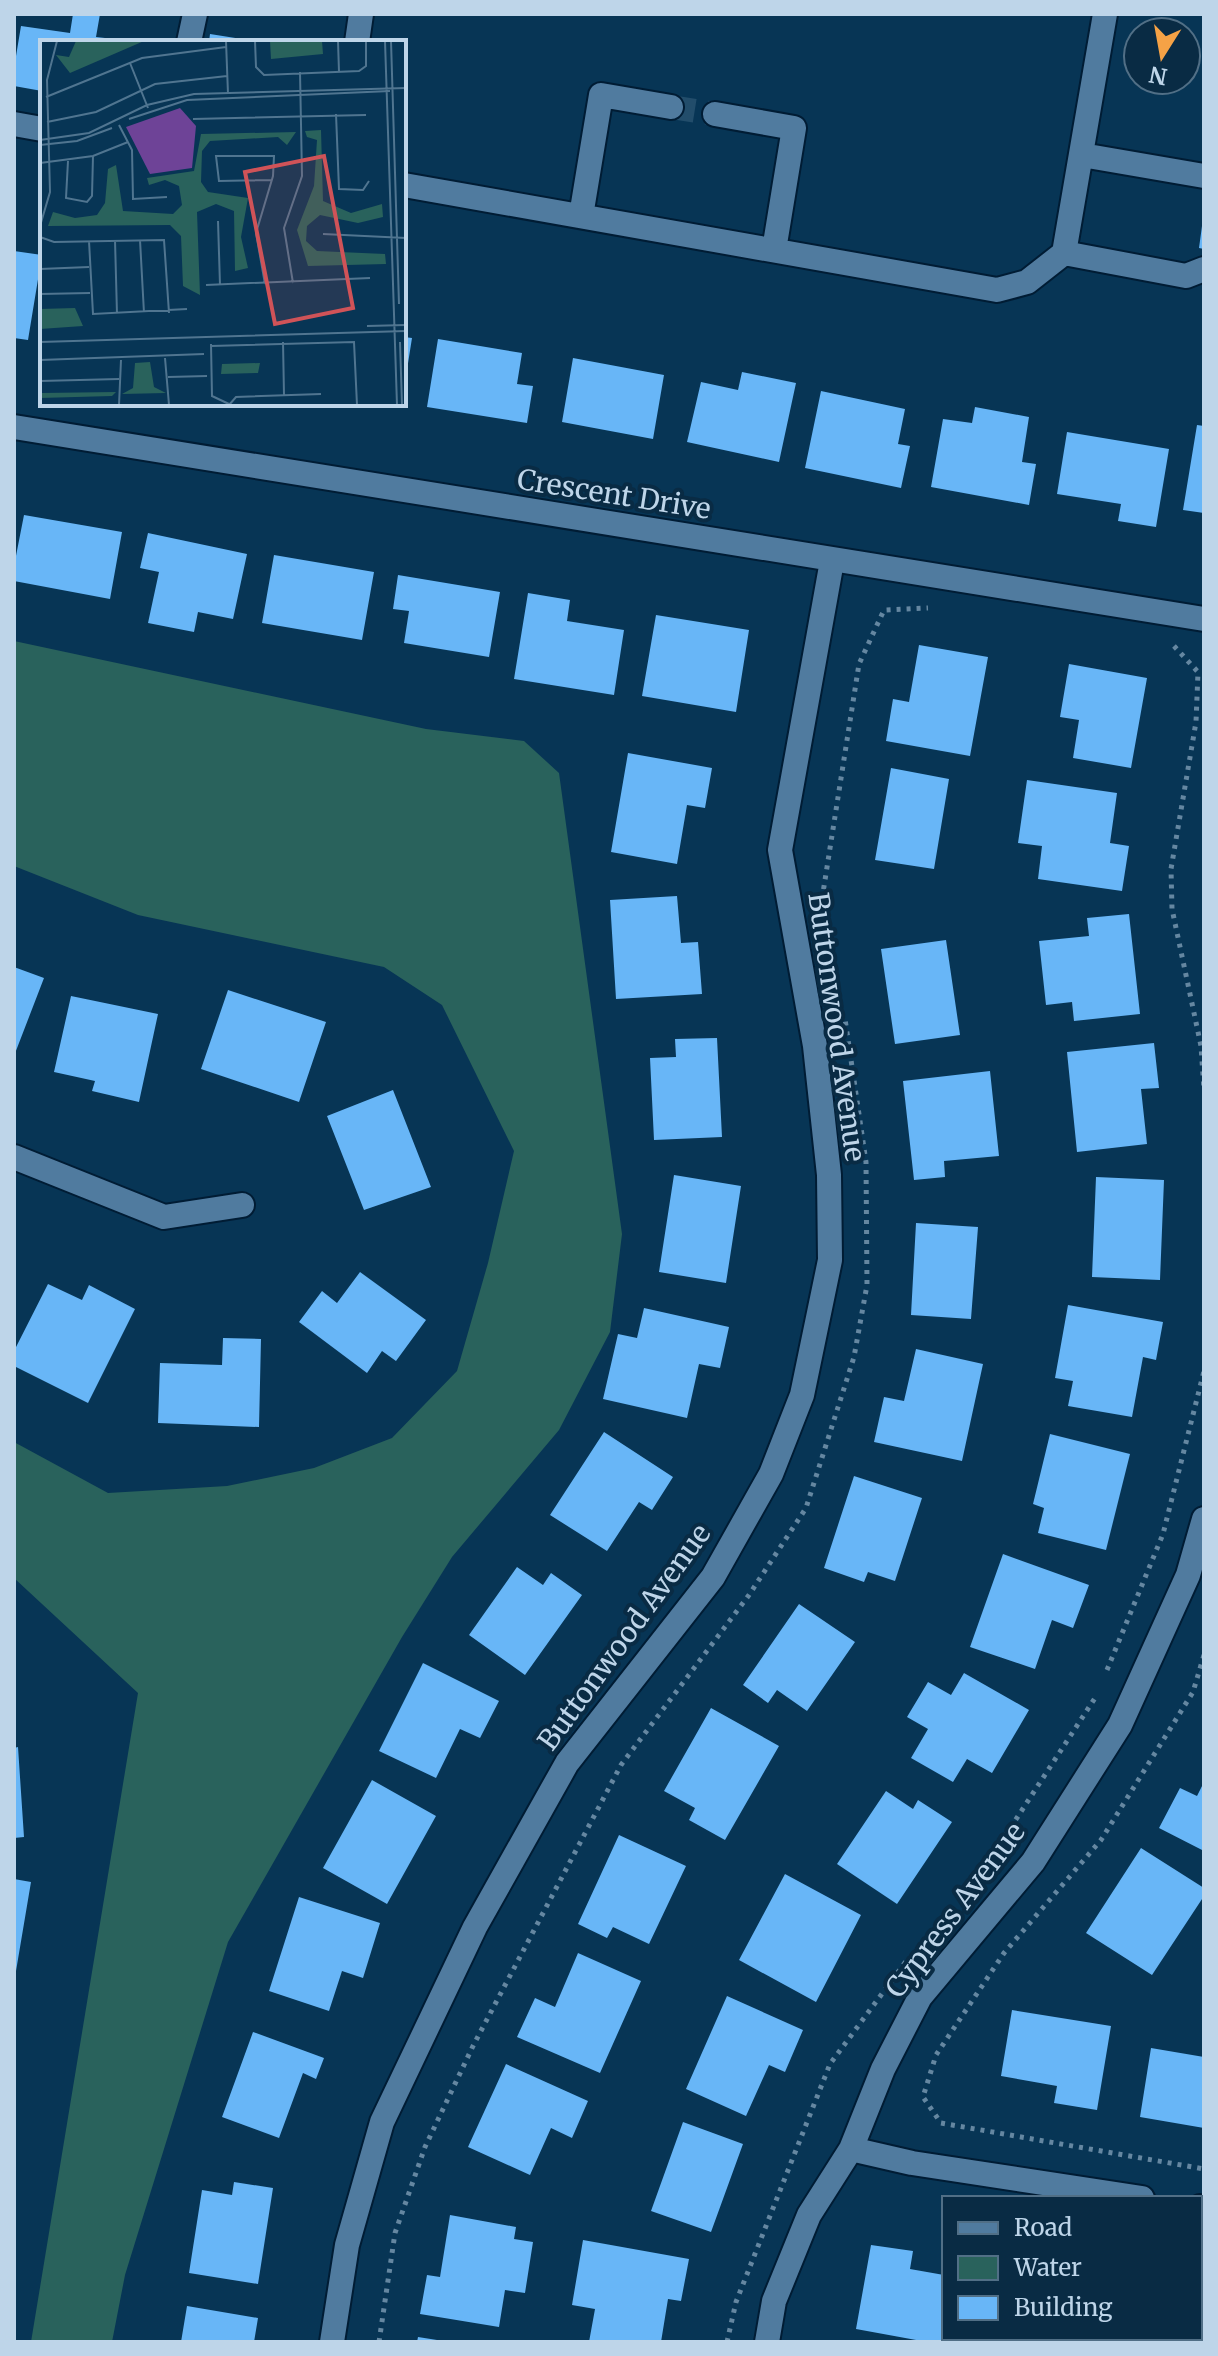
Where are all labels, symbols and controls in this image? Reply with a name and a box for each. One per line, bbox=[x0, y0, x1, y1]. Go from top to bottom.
north arrow bbox=[1122, 16, 1202, 96]
inset map bbox=[40, 40, 406, 406]
text: N bbox=[1146, 60, 1169, 91]
street label: Crescent Drive bbox=[515, 461, 713, 527]
street label: Buttonwood Avenue bbox=[800, 890, 874, 1164]
street label: Buttonwood Avenue bbox=[530, 1517, 718, 1757]
street label: Cypress Avenue bbox=[877, 1815, 1033, 2005]
legend bbox=[942, 2196, 1202, 2340]
text: Road bbox=[1014, 2212, 1072, 2243]
text: Water bbox=[1013, 2252, 1082, 2283]
text: Building bbox=[1014, 2292, 1113, 2323]

